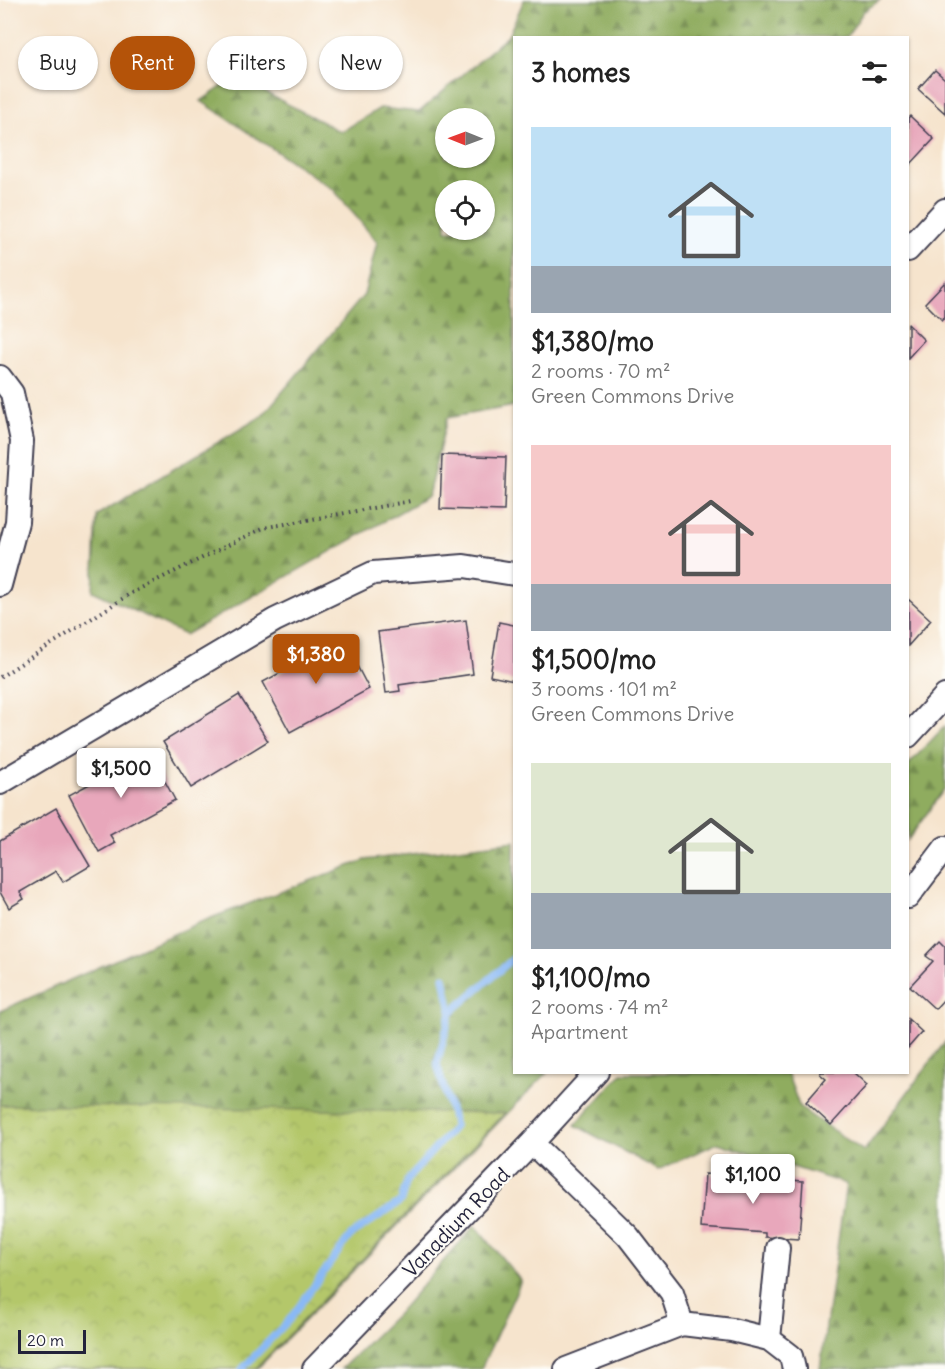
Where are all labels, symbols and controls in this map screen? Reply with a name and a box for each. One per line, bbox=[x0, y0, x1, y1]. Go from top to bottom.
chip: Buy bbox=[18, 36, 98, 90]
chip: Rent bbox=[110, 36, 195, 90]
chip: Filters bbox=[207, 36, 307, 90]
chip: New bbox=[319, 36, 403, 90]
text: 3 homes bbox=[531, 56, 630, 89]
icon: filters bbox=[858, 56, 891, 89]
north arrow bbox=[435, 108, 495, 168]
map controls bbox=[435, 108, 495, 240]
icon: home bbox=[657, 166, 765, 274]
button: locate bbox=[435, 180, 495, 240]
text: $1,380/mo bbox=[531, 325, 654, 358]
text: 2 rooms · 70 m² bbox=[531, 358, 671, 383]
text: Green Commons Drive bbox=[531, 383, 734, 408]
icon: home bbox=[657, 484, 765, 592]
pin: $1,380 bbox=[267, 634, 365, 685]
text: $1,380 bbox=[287, 641, 345, 666]
text: $1,500/mo bbox=[531, 643, 656, 676]
text: 3 rooms · 101 m² bbox=[531, 676, 677, 701]
text: Green Commons Drive bbox=[531, 701, 734, 726]
pin: $1,500 bbox=[72, 748, 170, 799]
text: $1,500 bbox=[91, 755, 151, 780]
icon: home bbox=[657, 802, 765, 910]
text: $1,100/mo bbox=[531, 961, 650, 994]
text: 2 rooms · 74 m² bbox=[531, 994, 668, 1019]
text: Apartment bbox=[531, 1019, 628, 1044]
pin: $1,100 bbox=[704, 1154, 802, 1205]
text: $1,100 bbox=[725, 1161, 781, 1186]
street label: Vanadium Road bbox=[397, 1162, 515, 1282]
scale bar bbox=[18, 1327, 86, 1354]
text: 20 m bbox=[27, 1330, 64, 1350]

